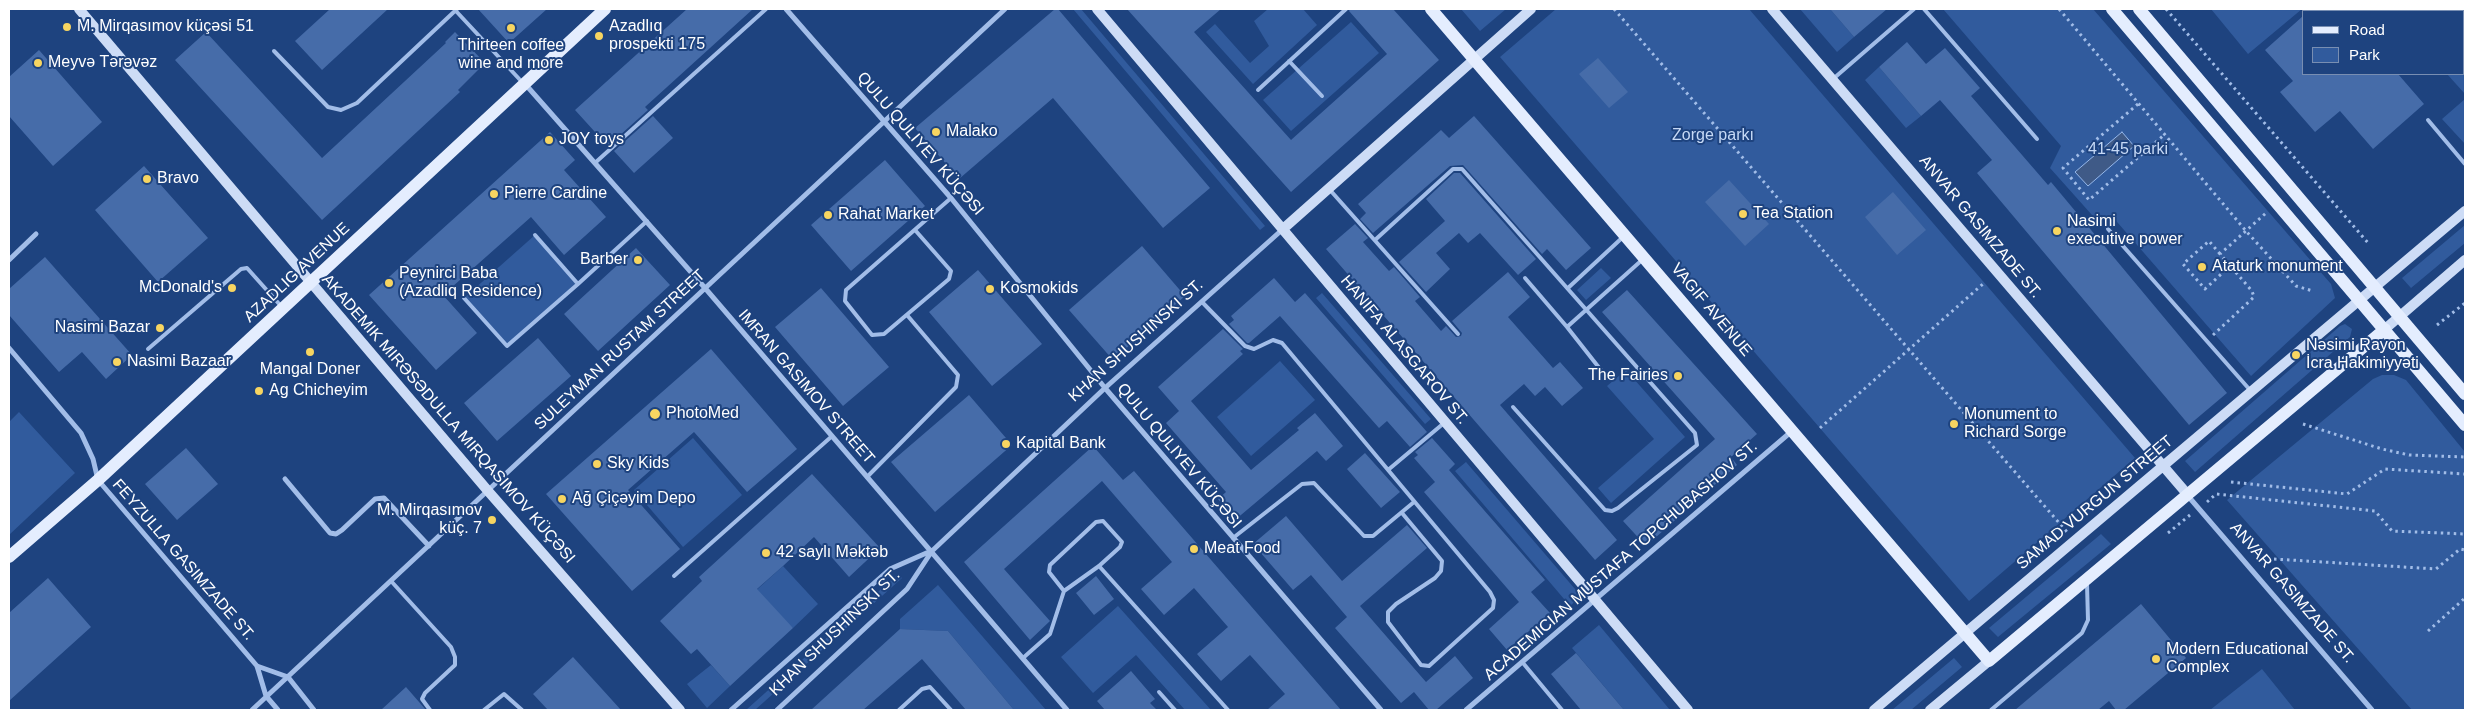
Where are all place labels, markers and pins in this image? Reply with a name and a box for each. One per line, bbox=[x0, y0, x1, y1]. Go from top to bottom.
place label: M. Mirqasımov küçəsi 51 bbox=[77, 17, 254, 37]
place label: Azadlıq prospekti 175 bbox=[609, 17, 705, 55]
marker: M. Mirqasımov küçəsi 51 bbox=[61, 21, 73, 33]
marker: Thirteen coffee wine and more bbox=[505, 22, 517, 34]
marker: Azadlıq prospekti 175 bbox=[593, 30, 605, 42]
place label: Thirteen coffee wine and more bbox=[458, 36, 564, 74]
place label: Meyvə Tərəvəz bbox=[48, 53, 157, 73]
marker: Meyvə Tərəvəz bbox=[32, 57, 44, 69]
place label: Malako bbox=[946, 122, 998, 142]
marker: Malako bbox=[930, 126, 942, 138]
place label: JOY toys bbox=[559, 130, 624, 150]
marker: JOY toys bbox=[543, 134, 555, 146]
place label: Bravo bbox=[157, 169, 199, 189]
marker: Bravo bbox=[141, 173, 153, 185]
place label: Pierre Cardine bbox=[504, 184, 607, 204]
marker: Pierre Cardine bbox=[488, 188, 500, 200]
place label: Tea Station bbox=[1753, 204, 1833, 224]
place label: Rahat Market bbox=[838, 205, 934, 225]
marker: Tea Station bbox=[1737, 208, 1749, 220]
marker: Rahat Market bbox=[822, 209, 834, 221]
place label: Nasimi executive power bbox=[2067, 212, 2183, 250]
marker: Nasimi executive power bbox=[2051, 225, 2063, 237]
place label: Barber bbox=[580, 250, 628, 270]
marker: Barber bbox=[632, 254, 644, 266]
place label: Ataturk monument bbox=[2212, 257, 2343, 277]
marker: Ataturk monument bbox=[2196, 261, 2208, 273]
place label: Peynirci Baba (Azadliq Residence) bbox=[399, 264, 542, 302]
marker: Peynirci Baba (Azadliq Residence) bbox=[383, 277, 395, 289]
place label: McDonald's bbox=[139, 278, 222, 298]
place label: Kosmokids bbox=[1000, 279, 1078, 299]
marker: McDonald's bbox=[226, 282, 238, 294]
marker: Kosmokids bbox=[984, 283, 996, 295]
place label: Nasimi Bazar bbox=[55, 318, 150, 338]
marker: Nasimi Bazar bbox=[154, 322, 166, 334]
place label: Nəsimi Rayon İcra Hakimiyyəti bbox=[2306, 336, 2419, 374]
marker: Mangal Doner bbox=[304, 346, 316, 358]
marker: Nəsimi Rayon İcra Hakimiyyəti bbox=[2290, 349, 2302, 361]
place label: Nasimi Bazaar bbox=[127, 352, 231, 372]
marker: Nasimi Bazaar bbox=[111, 356, 123, 368]
place label: Mangal Doner bbox=[260, 360, 360, 380]
place label: The Fairies bbox=[1588, 366, 1668, 386]
marker: The Fairies bbox=[1672, 370, 1684, 382]
place label: Ag Chicheyim bbox=[269, 381, 368, 401]
marker: Ag Chicheyim bbox=[253, 385, 265, 397]
place label: PhotoMed bbox=[666, 404, 739, 424]
place label: Monument to Richard Sorge bbox=[1964, 405, 2066, 443]
marker: PhotoMed bbox=[648, 407, 662, 421]
marker: Monument to Richard Sorge bbox=[1948, 418, 1960, 430]
place label: Kapital Bank bbox=[1016, 434, 1106, 454]
marker: Kapital Bank bbox=[1000, 438, 1012, 450]
place label: Sky Kids bbox=[607, 454, 669, 474]
marker: Sky Kids bbox=[591, 458, 603, 470]
place label: Ağ Çiçəyim Depo bbox=[572, 489, 696, 509]
marker: Ağ Çiçəyim Depo bbox=[556, 493, 568, 505]
place label: M. Mirqasımov küç. 7 bbox=[377, 501, 482, 539]
marker: M. Mirqasımov küç. 7 bbox=[486, 514, 498, 526]
place label: Meat Food bbox=[1204, 539, 1280, 559]
place label: 42 saylı Məktəb bbox=[776, 543, 888, 563]
marker: Meat Food bbox=[1188, 543, 1200, 555]
marker: 42 saylı Məktəb bbox=[760, 547, 772, 559]
place label: Modern Educational Complex bbox=[2166, 640, 2308, 678]
marker: Modern Educational Complex bbox=[2150, 653, 2162, 665]

